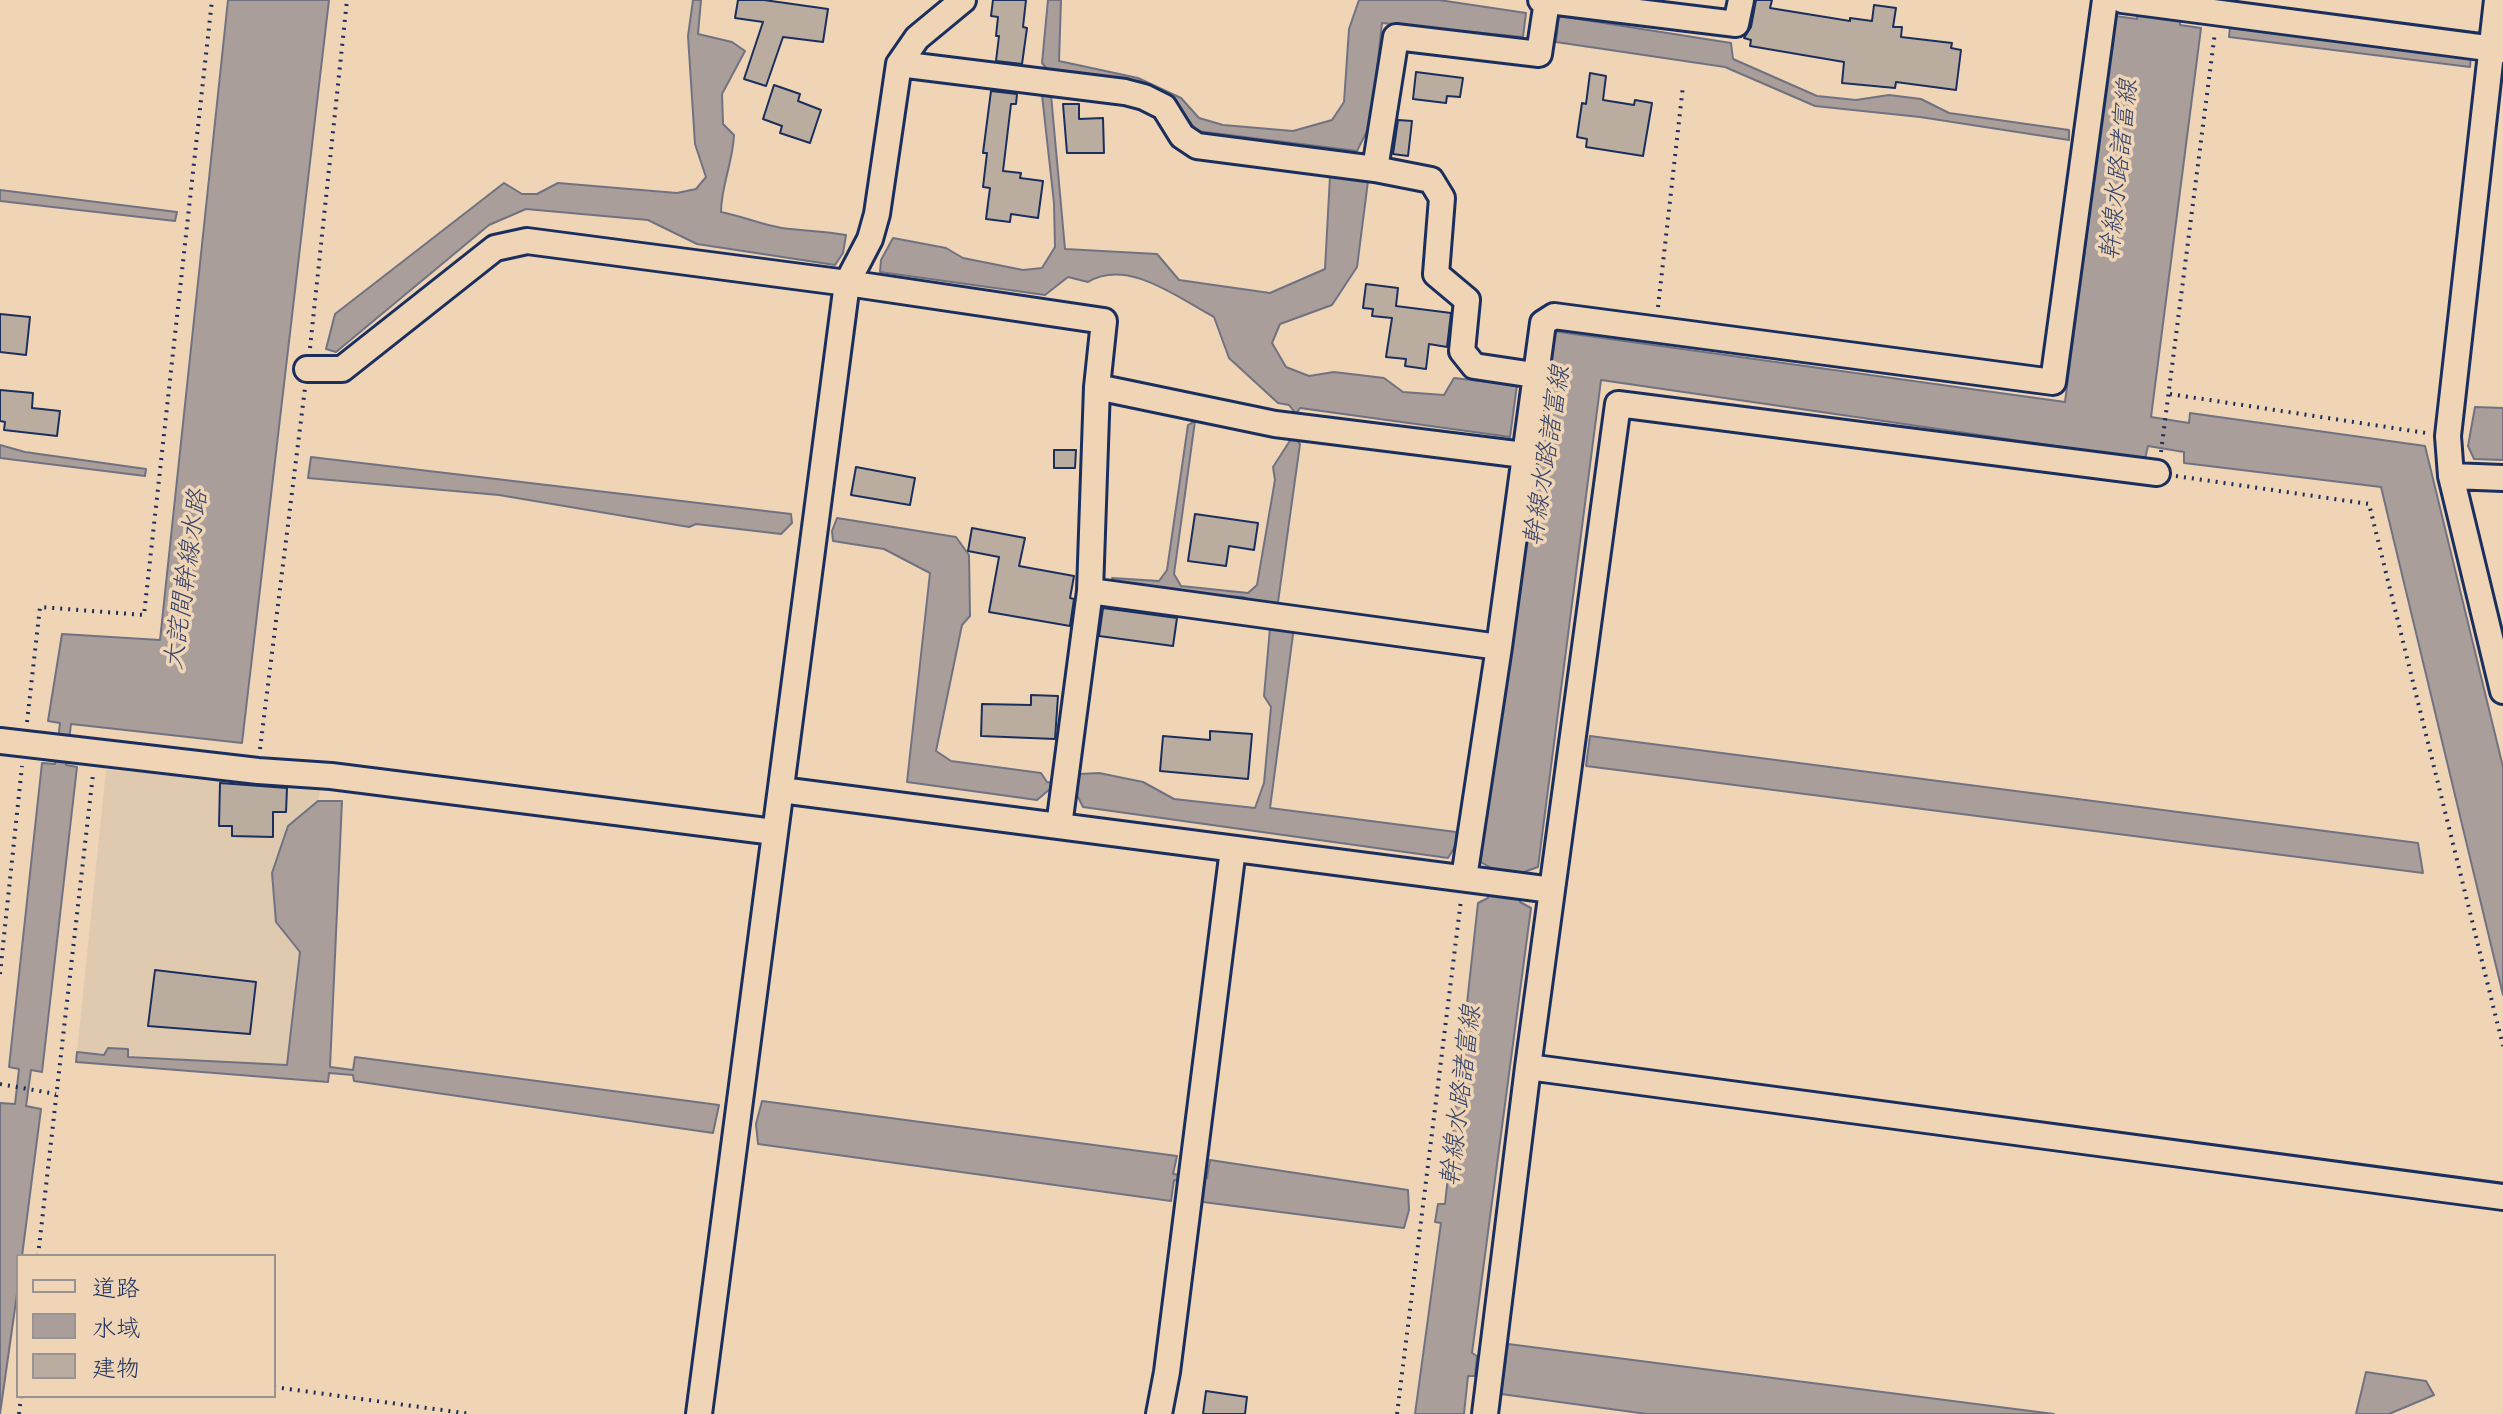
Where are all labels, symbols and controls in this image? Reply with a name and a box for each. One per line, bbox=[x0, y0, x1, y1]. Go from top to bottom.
water label: 幹線水路諸富線 bbox=[2096, 78, 2146, 262]
water label: 幹線水路諸富線 bbox=[1519, 364, 1579, 548]
water label: 大詫間幹線水路 bbox=[160, 488, 216, 672]
water label: 幹線水路諸富線 bbox=[1436, 1004, 1490, 1188]
legend bbox=[16, 1254, 276, 1398]
text: 道路 bbox=[92, 1274, 140, 1305]
text: 水域 bbox=[92, 1314, 140, 1345]
text: 建物 bbox=[92, 1354, 140, 1385]

